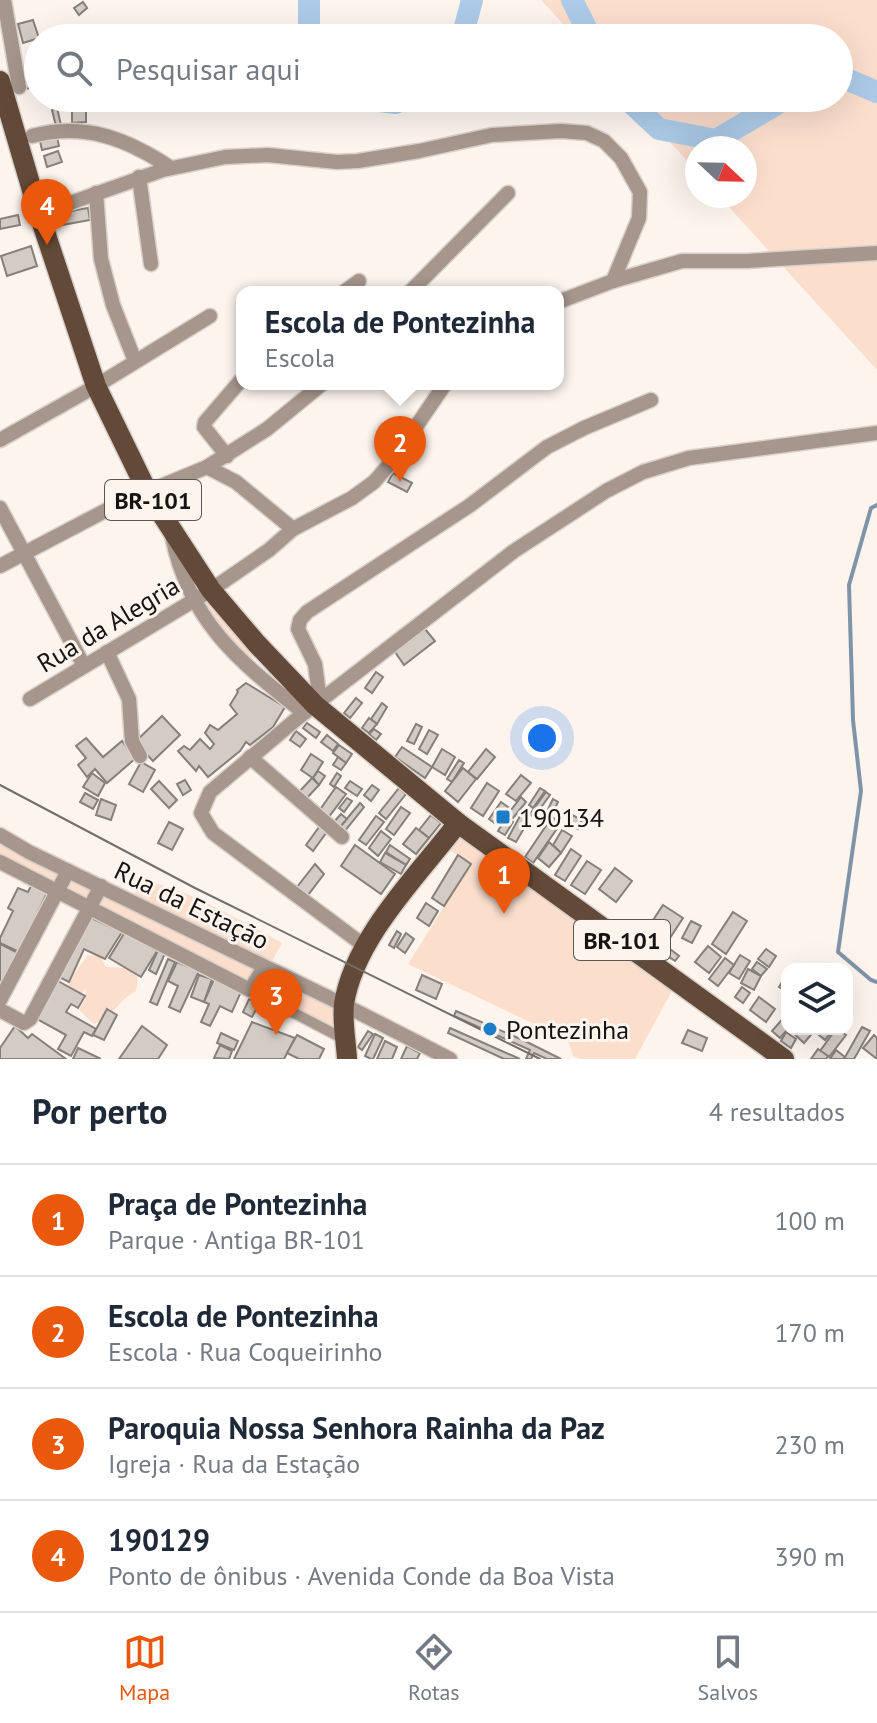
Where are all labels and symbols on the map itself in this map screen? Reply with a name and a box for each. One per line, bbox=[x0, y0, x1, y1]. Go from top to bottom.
north arrow bbox=[685, 136, 757, 208]
pin: 4 bbox=[21, 179, 73, 245]
pin: 2 bbox=[374, 416, 426, 482]
road number: BR-101 bbox=[105, 480, 201, 520]
street label: Rua da Alegria bbox=[31, 569, 185, 679]
your location bbox=[522, 718, 562, 758]
place label: 190134 bbox=[519, 801, 604, 834]
marker: 190134 bbox=[494, 808, 512, 826]
pin: 1 bbox=[478, 848, 530, 914]
street label: Rua da Estação bbox=[109, 853, 275, 957]
road number: BR-101 bbox=[574, 920, 670, 960]
pin: 3 bbox=[250, 969, 302, 1035]
place label: Pontezinha bbox=[506, 1013, 629, 1046]
marker: Pontezinha bbox=[481, 1020, 499, 1038]

